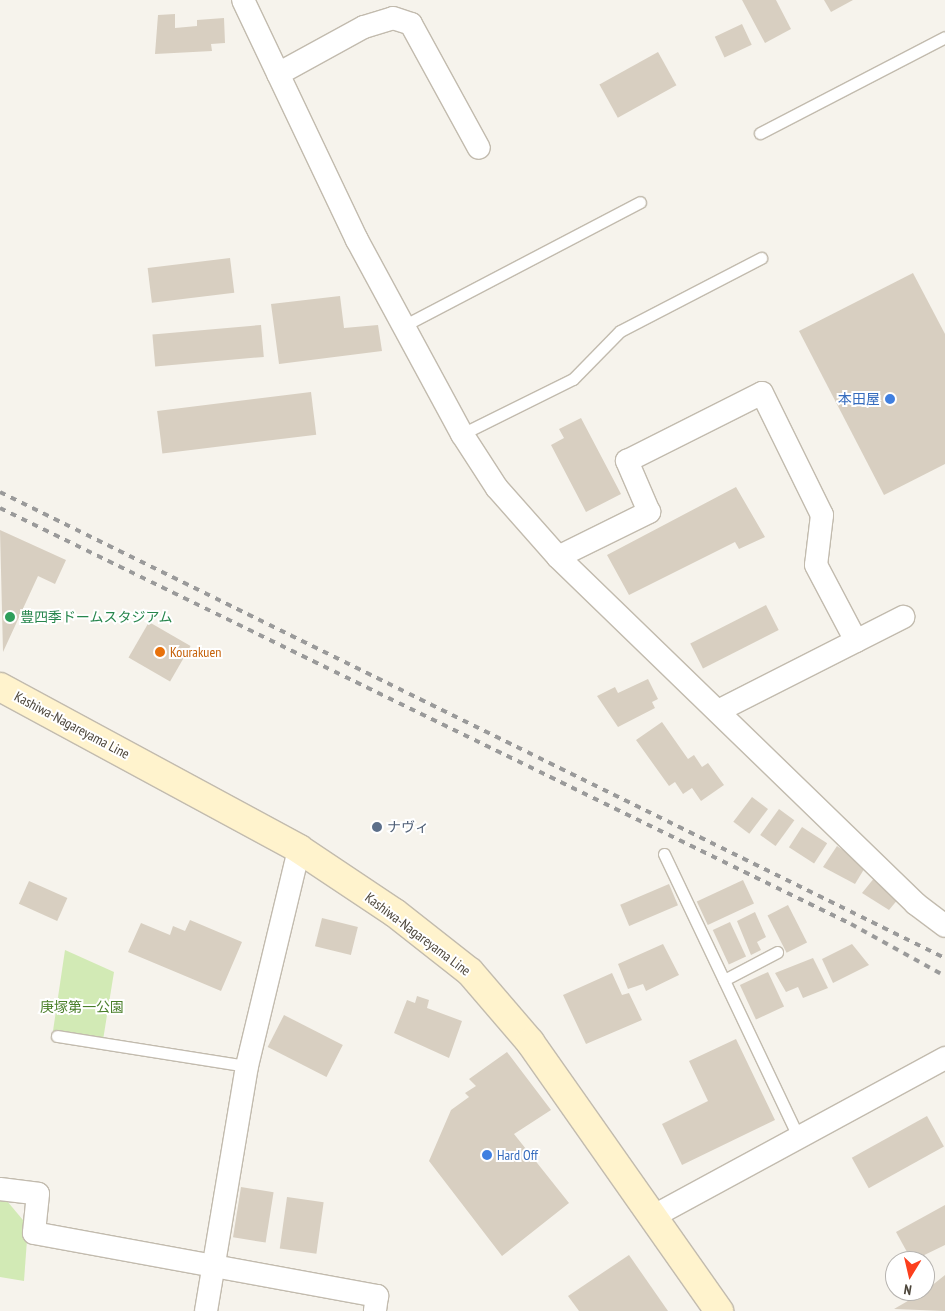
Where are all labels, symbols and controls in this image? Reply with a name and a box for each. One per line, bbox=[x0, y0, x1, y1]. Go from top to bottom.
place label: 本田屋 bbox=[838, 391, 880, 407]
marker: 本田屋 bbox=[884, 393, 896, 405]
place label: 豊四季ドームスタジアム bbox=[20, 609, 174, 625]
marker: 豊四季ドームスタジアム bbox=[4, 611, 16, 623]
place label: Kourakuen bbox=[170, 644, 221, 660]
marker: Kourakuen bbox=[154, 646, 166, 658]
street label: Kashiwa-Nagareyama Line bbox=[12, 688, 132, 762]
place label: ナヴィ bbox=[387, 819, 429, 835]
marker: ナヴィ bbox=[371, 821, 383, 833]
street label: Kashiwa-Nagareyama Line bbox=[362, 889, 474, 979]
park label: 庚塚第一公園 bbox=[40, 999, 124, 1015]
place label: Hard Off bbox=[497, 1147, 538, 1163]
marker: Hard Off bbox=[481, 1149, 493, 1161]
north arrow bbox=[885, 1251, 935, 1301]
text: N bbox=[903, 1280, 913, 1299]

